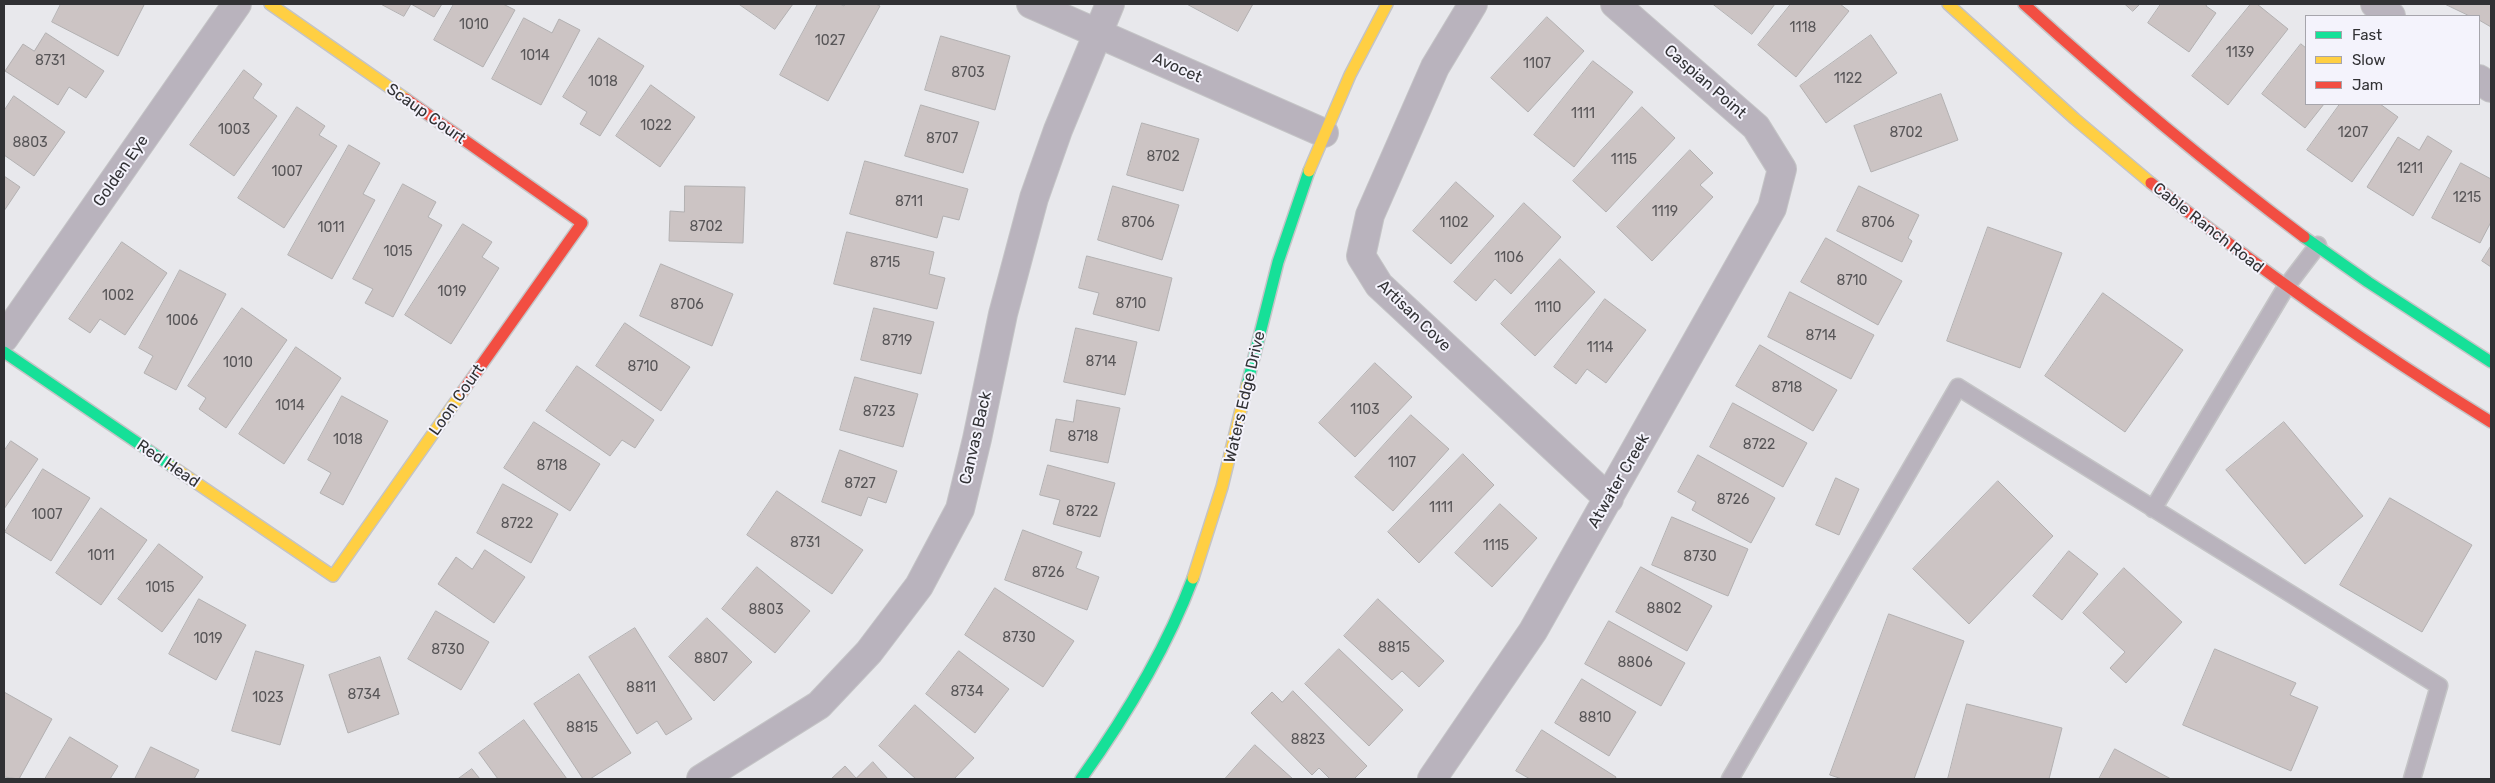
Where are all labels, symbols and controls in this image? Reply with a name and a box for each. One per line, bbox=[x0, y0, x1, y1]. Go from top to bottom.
legend bbox=[2305, 15, 2480, 105]
house number: 1010 bbox=[459, 17, 489, 33]
house number: 1118 bbox=[1790, 20, 1816, 36]
text: Fast bbox=[2352, 26, 2382, 44]
house number: 1027 bbox=[815, 33, 845, 49]
street label: Caspian Point bbox=[1660, 41, 1750, 123]
house number: 1139 bbox=[2226, 45, 2254, 61]
house number: 1014 bbox=[520, 48, 550, 64]
street label: Avocet bbox=[1149, 49, 1205, 87]
text: Slow bbox=[2352, 51, 2385, 69]
house number: 8731 bbox=[35, 53, 65, 69]
house number: 1107 bbox=[1523, 56, 1551, 72]
house number: 8703 bbox=[951, 65, 985, 81]
house number: 1122 bbox=[1834, 71, 1862, 87]
house number: 1018 bbox=[588, 74, 618, 90]
text: Jam bbox=[2352, 76, 2383, 94]
street label: Scaup Court bbox=[383, 80, 469, 148]
house number: 1111 bbox=[1571, 106, 1595, 122]
house number: 1022 bbox=[640, 118, 672, 134]
house number: 1003 bbox=[218, 122, 250, 138]
house number: 8702 bbox=[1889, 125, 1923, 141]
house number: 1207 bbox=[2338, 125, 2368, 141]
street label: Golden Eye bbox=[89, 131, 153, 211]
house number: 8707 bbox=[926, 131, 958, 147]
house number: 8803 bbox=[12, 135, 48, 151]
house number: 8702 bbox=[1146, 149, 1180, 165]
house number: 1115 bbox=[1611, 152, 1637, 168]
house number: 1211 bbox=[2397, 161, 2423, 177]
house number: 1007 bbox=[272, 164, 302, 180]
street label: Cable Ranch Road bbox=[2149, 179, 2267, 277]
house number: 1215 bbox=[2453, 190, 2481, 206]
house number: 8711 bbox=[895, 194, 923, 210]
house number: 1119 bbox=[1652, 204, 1678, 220]
house number: 8706 bbox=[1121, 215, 1155, 231]
house number: 1102 bbox=[1439, 215, 1469, 231]
house number: 8706 bbox=[1861, 215, 1895, 231]
house number: 8702 bbox=[689, 219, 723, 235]
house number: 1011 bbox=[318, 220, 344, 236]
house number: 1015 bbox=[383, 244, 413, 260]
house number: 1106 bbox=[1494, 250, 1524, 266]
house number: 8715 bbox=[870, 255, 900, 271]
house number: 8710 bbox=[1837, 273, 1867, 289]
street label: Artisan Cove bbox=[1373, 276, 1455, 356]
house number: 1019 bbox=[437, 284, 467, 300]
house number: 1002 bbox=[102, 288, 134, 304]
house number: 8710 bbox=[1116, 296, 1146, 312]
house number: 8706 bbox=[670, 297, 704, 313]
house number: 1110 bbox=[1535, 300, 1561, 316]
house number: 1006 bbox=[166, 313, 198, 329]
house number: 8714 bbox=[1806, 328, 1836, 344]
street label: Waters Edge Drive bbox=[1221, 329, 1269, 465]
house number: 8719 bbox=[882, 333, 912, 349]
house number: 1114 bbox=[1587, 340, 1613, 356]
house number: 8714 bbox=[1086, 354, 1116, 370]
house number: 1010 bbox=[223, 355, 253, 371]
house number: 8710 bbox=[628, 359, 658, 375]
street label: Loon Court bbox=[425, 361, 489, 439]
house number: 8718 bbox=[1772, 380, 1802, 396]
street label: Canvas Back bbox=[956, 390, 996, 486]
house number: 1014 bbox=[275, 398, 305, 414]
house number: 1103 bbox=[1350, 402, 1380, 418]
house number: 8723 bbox=[863, 404, 895, 420]
house number: 8718 bbox=[1068, 429, 1098, 445]
street label: Atwater Creek bbox=[1584, 430, 1654, 532]
house number: 1018 bbox=[333, 432, 363, 448]
street label: Red Head bbox=[133, 436, 203, 492]
house number: 8722 bbox=[1743, 437, 1775, 453]
house number: 1107 bbox=[1388, 455, 1416, 471]
house number: 8718 bbox=[537, 458, 567, 474]
house number: 8727 bbox=[844, 476, 876, 492]
house number: 8726 bbox=[1717, 492, 1749, 508]
house number: 1111 bbox=[1429, 500, 1453, 516]
house number: 8722 bbox=[1066, 504, 1098, 520]
house number: 1007 bbox=[32, 507, 62, 523]
house number: 8722 bbox=[501, 516, 533, 532]
house number: 8731 bbox=[790, 535, 820, 551]
house number: 1115 bbox=[1483, 538, 1509, 554]
house number: 1011 bbox=[88, 548, 114, 564]
house number: 8730 bbox=[1683, 549, 1717, 565]
house number: 8726 bbox=[1032, 565, 1064, 581]
house number: 1015 bbox=[145, 580, 175, 596]
house number: 8802 bbox=[1647, 601, 1681, 617]
house number: 8803 bbox=[748, 602, 784, 618]
house number: 8730 bbox=[1002, 630, 1036, 646]
house number: 1019 bbox=[193, 631, 223, 647]
house number: 8815 bbox=[1378, 640, 1410, 656]
house number: 8730 bbox=[431, 642, 465, 658]
house number: 8807 bbox=[694, 651, 728, 667]
house number: 8806 bbox=[1617, 655, 1653, 671]
house number: 8811 bbox=[626, 680, 656, 696]
house number: 8734 bbox=[950, 684, 984, 700]
house number: 8734 bbox=[347, 687, 381, 703]
house number: 1023 bbox=[252, 690, 284, 706]
house number: 8810 bbox=[1579, 710, 1611, 726]
house number: 8815 bbox=[566, 720, 598, 736]
house number: 8823 bbox=[1291, 732, 1325, 748]

